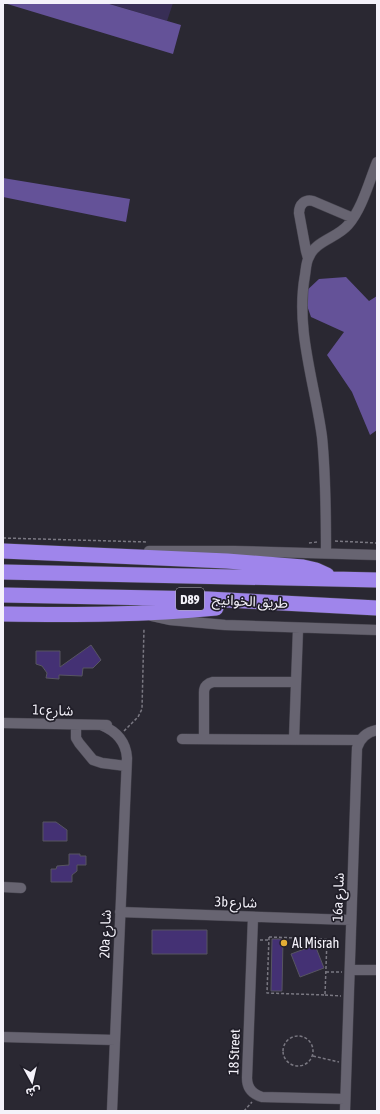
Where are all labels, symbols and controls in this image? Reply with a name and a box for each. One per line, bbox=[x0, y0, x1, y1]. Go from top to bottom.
road number: D89 bbox=[176, 588, 204, 610]
street label: طريق الخوانيج bbox=[212, 591, 288, 614]
street label: 1c شارع bbox=[32, 701, 74, 722]
street label: 16a شارع bbox=[329, 872, 350, 922]
street label: 3b شارع bbox=[214, 893, 257, 914]
street label: 20a شارع bbox=[96, 909, 117, 959]
place label: Al Misrah bbox=[292, 935, 339, 951]
marker: Al Misrah bbox=[279, 938, 289, 948]
street label: 18 Street bbox=[225, 1029, 243, 1075]
north arrow bbox=[12, 1062, 52, 1102]
text: ش bbox=[25, 1084, 42, 1099]

